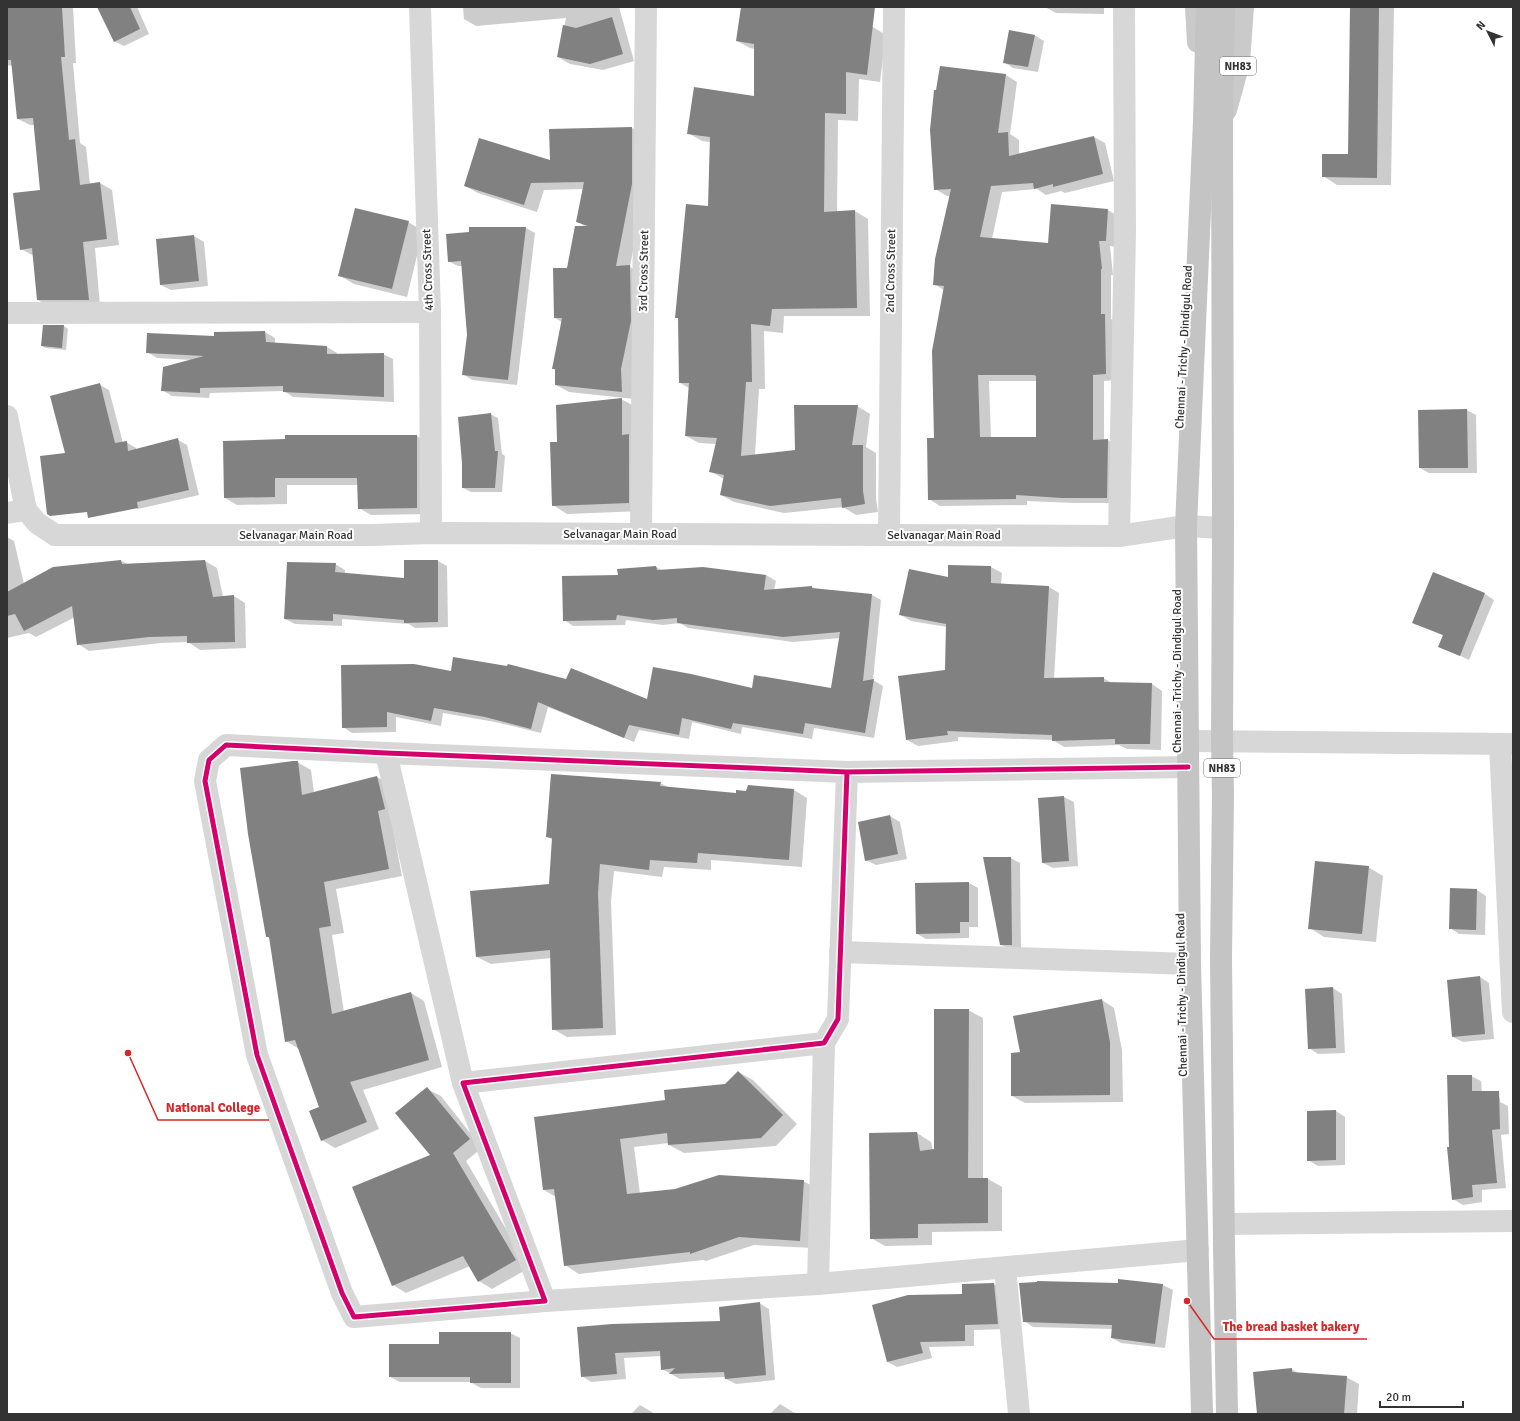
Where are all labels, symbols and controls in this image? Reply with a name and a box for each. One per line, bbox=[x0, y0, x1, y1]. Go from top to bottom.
north arrow bbox=[1468, 12, 1508, 52]
text: N bbox=[1474, 18, 1488, 33]
road number: NH83 bbox=[1220, 57, 1256, 75]
street label: 4th Cross Street bbox=[419, 229, 437, 311]
street label: 2nd Cross Street bbox=[883, 229, 899, 313]
street label: 3rd Cross Street bbox=[636, 230, 652, 312]
street label: Chennai - Trichy - Dindigul Road bbox=[1172, 265, 1196, 429]
street label: Selvanagar Main Road bbox=[563, 527, 677, 542]
street label: Selvanagar Main Road bbox=[239, 528, 353, 543]
street label: Selvanagar Main Road bbox=[887, 528, 1001, 543]
street label: Chennai - Trichy - Dindigul Road bbox=[1170, 589, 1185, 753]
road number: NH83 bbox=[1204, 759, 1240, 777]
street label: Chennai - Trichy - Dindigul Road bbox=[1173, 913, 1191, 1077]
callout: National College bbox=[158, 1095, 269, 1120]
text: National College bbox=[166, 1100, 261, 1116]
callout: The bread basket bakery bbox=[1214, 1314, 1367, 1339]
text: The bread basket bakery bbox=[1223, 1319, 1360, 1335]
scale bar bbox=[1380, 1383, 1463, 1409]
text: 20 m bbox=[1386, 1390, 1411, 1405]

